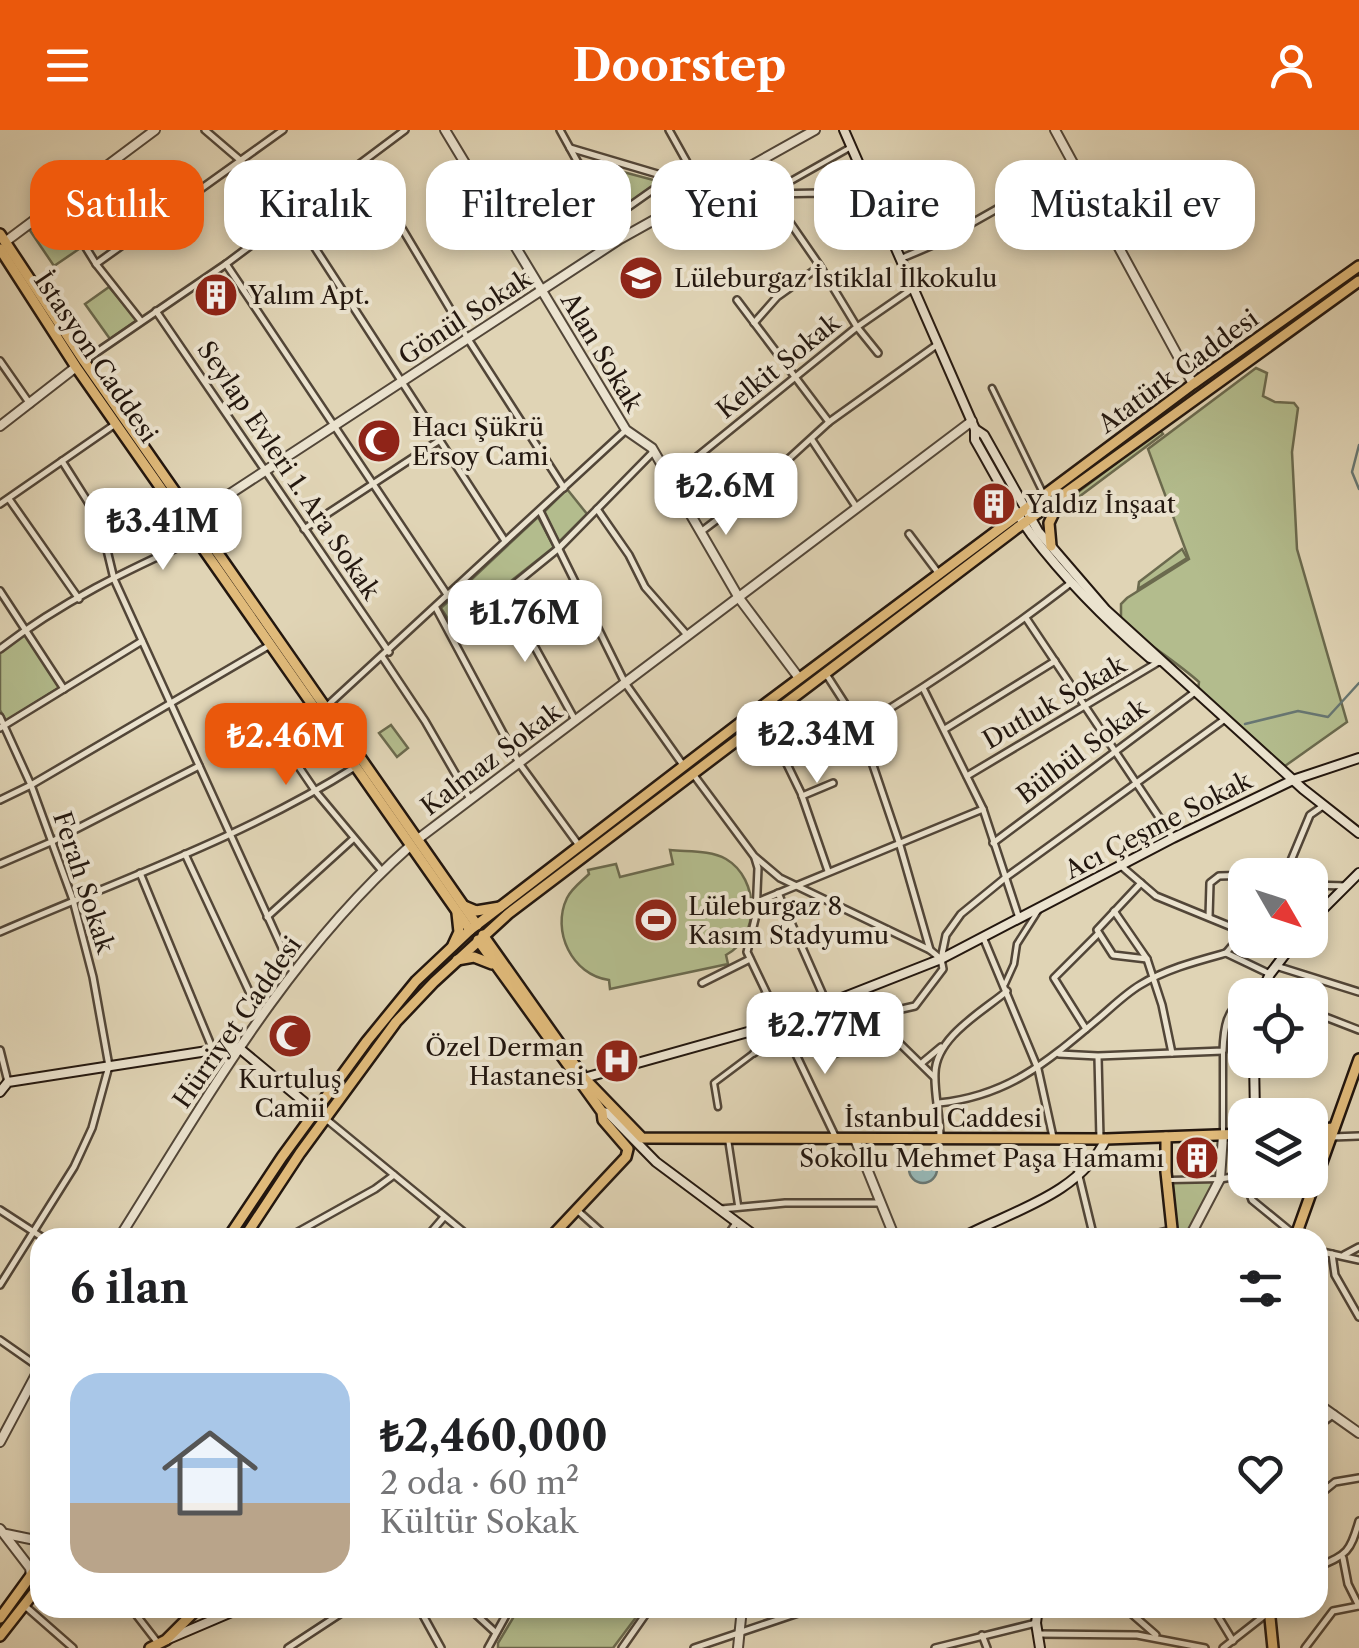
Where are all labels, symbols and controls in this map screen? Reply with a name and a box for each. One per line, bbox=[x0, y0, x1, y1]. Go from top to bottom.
text: Doorstep bbox=[572, 37, 787, 93]
icon: menu bbox=[40, 38, 95, 93]
icon: person bbox=[1264, 38, 1319, 93]
chip: Satılık bbox=[30, 160, 204, 250]
chip: Kiralık bbox=[224, 160, 406, 250]
chip: Filtreler bbox=[426, 160, 631, 250]
chip: Yeni bbox=[651, 160, 794, 250]
chip: Daire bbox=[814, 160, 975, 250]
chip: Müstakil ev bbox=[995, 160, 1255, 250]
school or university icon: Lüleburgaz İstiklal İlkokulu bbox=[618, 255, 664, 301]
street label: Gönül Sokak bbox=[393, 262, 539, 372]
place label: Lüleburgaz İstiklal İlkokulu bbox=[674, 263, 997, 294]
street label: İstasyon Caddesi bbox=[27, 266, 164, 449]
building icon: Yalım Apt. bbox=[193, 272, 239, 318]
place label: Yalım Apt. bbox=[247, 280, 370, 311]
street label: Alan Sokak bbox=[553, 286, 650, 419]
street label: Atatürk Caddesi bbox=[1091, 303, 1265, 441]
street label: Kelkit Sokak bbox=[710, 306, 847, 426]
street label: Seylap Evleri 1. Ara Sokak bbox=[191, 335, 388, 607]
place label: Hacı Şükrü Ersoy Cami bbox=[412, 412, 549, 472]
mosque icon: Hacı Şükrü Ersoy Cami bbox=[356, 418, 402, 464]
pin: ₺2.6M bbox=[656, 453, 796, 538]
text: ₺2.6M bbox=[676, 466, 776, 505]
building icon: Yaldız İnşaat bbox=[971, 481, 1017, 527]
pin: ₺3.41M bbox=[82, 488, 244, 573]
place label: Yaldız İnşaat bbox=[1025, 489, 1176, 520]
text: ₺3.41M bbox=[107, 501, 219, 540]
pin: ₺1.76M bbox=[444, 580, 606, 665]
text: ₺1.76M bbox=[470, 593, 580, 632]
street label: Dutluk Sokak bbox=[977, 648, 1133, 756]
street label: Bülbül Sokak bbox=[1011, 691, 1155, 811]
street label: Kalmaz Sokak bbox=[415, 696, 569, 822]
pin: ₺2.34M bbox=[736, 701, 898, 786]
pin: ₺2.46M bbox=[205, 703, 367, 788]
text: ₺2.34M bbox=[758, 714, 876, 753]
text: ₺2.46M bbox=[227, 716, 345, 755]
street label: Acı Çeşme Sokak bbox=[1059, 764, 1258, 886]
street label: Ferah Sokak bbox=[46, 807, 121, 958]
north arrow bbox=[1228, 858, 1328, 958]
map controls bbox=[1228, 858, 1328, 1198]
place label: Lüleburgaz 8 Kasım Stadyumu bbox=[688, 891, 889, 951]
sports icon: Lüleburgaz 8 Kasım Stadyumu bbox=[633, 897, 679, 943]
street label: Hürriyet Caddesi bbox=[167, 930, 308, 1114]
button: locate bbox=[1228, 978, 1328, 1078]
pin: ₺2.77M bbox=[744, 992, 906, 1077]
text: ₺2.77M bbox=[768, 1005, 882, 1044]
mosque icon: Kurtuluş Camii bbox=[267, 1013, 313, 1059]
place label: Özel Derman Hastanesi bbox=[425, 1032, 584, 1092]
hospital icon: Özel Derman Hastanesi bbox=[594, 1038, 640, 1084]
place label: Kurtuluş Camii bbox=[238, 1064, 342, 1124]
button: layers bbox=[1228, 1098, 1328, 1198]
street label: İstanbul Caddesi bbox=[844, 1103, 1042, 1134]
building icon: Sokollu Mehmet Paşa Hamamı bbox=[1174, 1135, 1220, 1181]
place label: Sokollu Mehmet Paşa Hamamı bbox=[799, 1143, 1164, 1174]
icon: filters bbox=[1233, 1261, 1288, 1316]
text: 6 ilan bbox=[70, 1262, 189, 1314]
text: ₺2,460,000 bbox=[380, 1410, 608, 1462]
icon: home bbox=[150, 1413, 270, 1533]
icon: heart bbox=[1233, 1446, 1288, 1501]
text: 2 oda · 60 m² bbox=[380, 1463, 579, 1502]
text: Kültür Sokak bbox=[380, 1502, 578, 1541]

